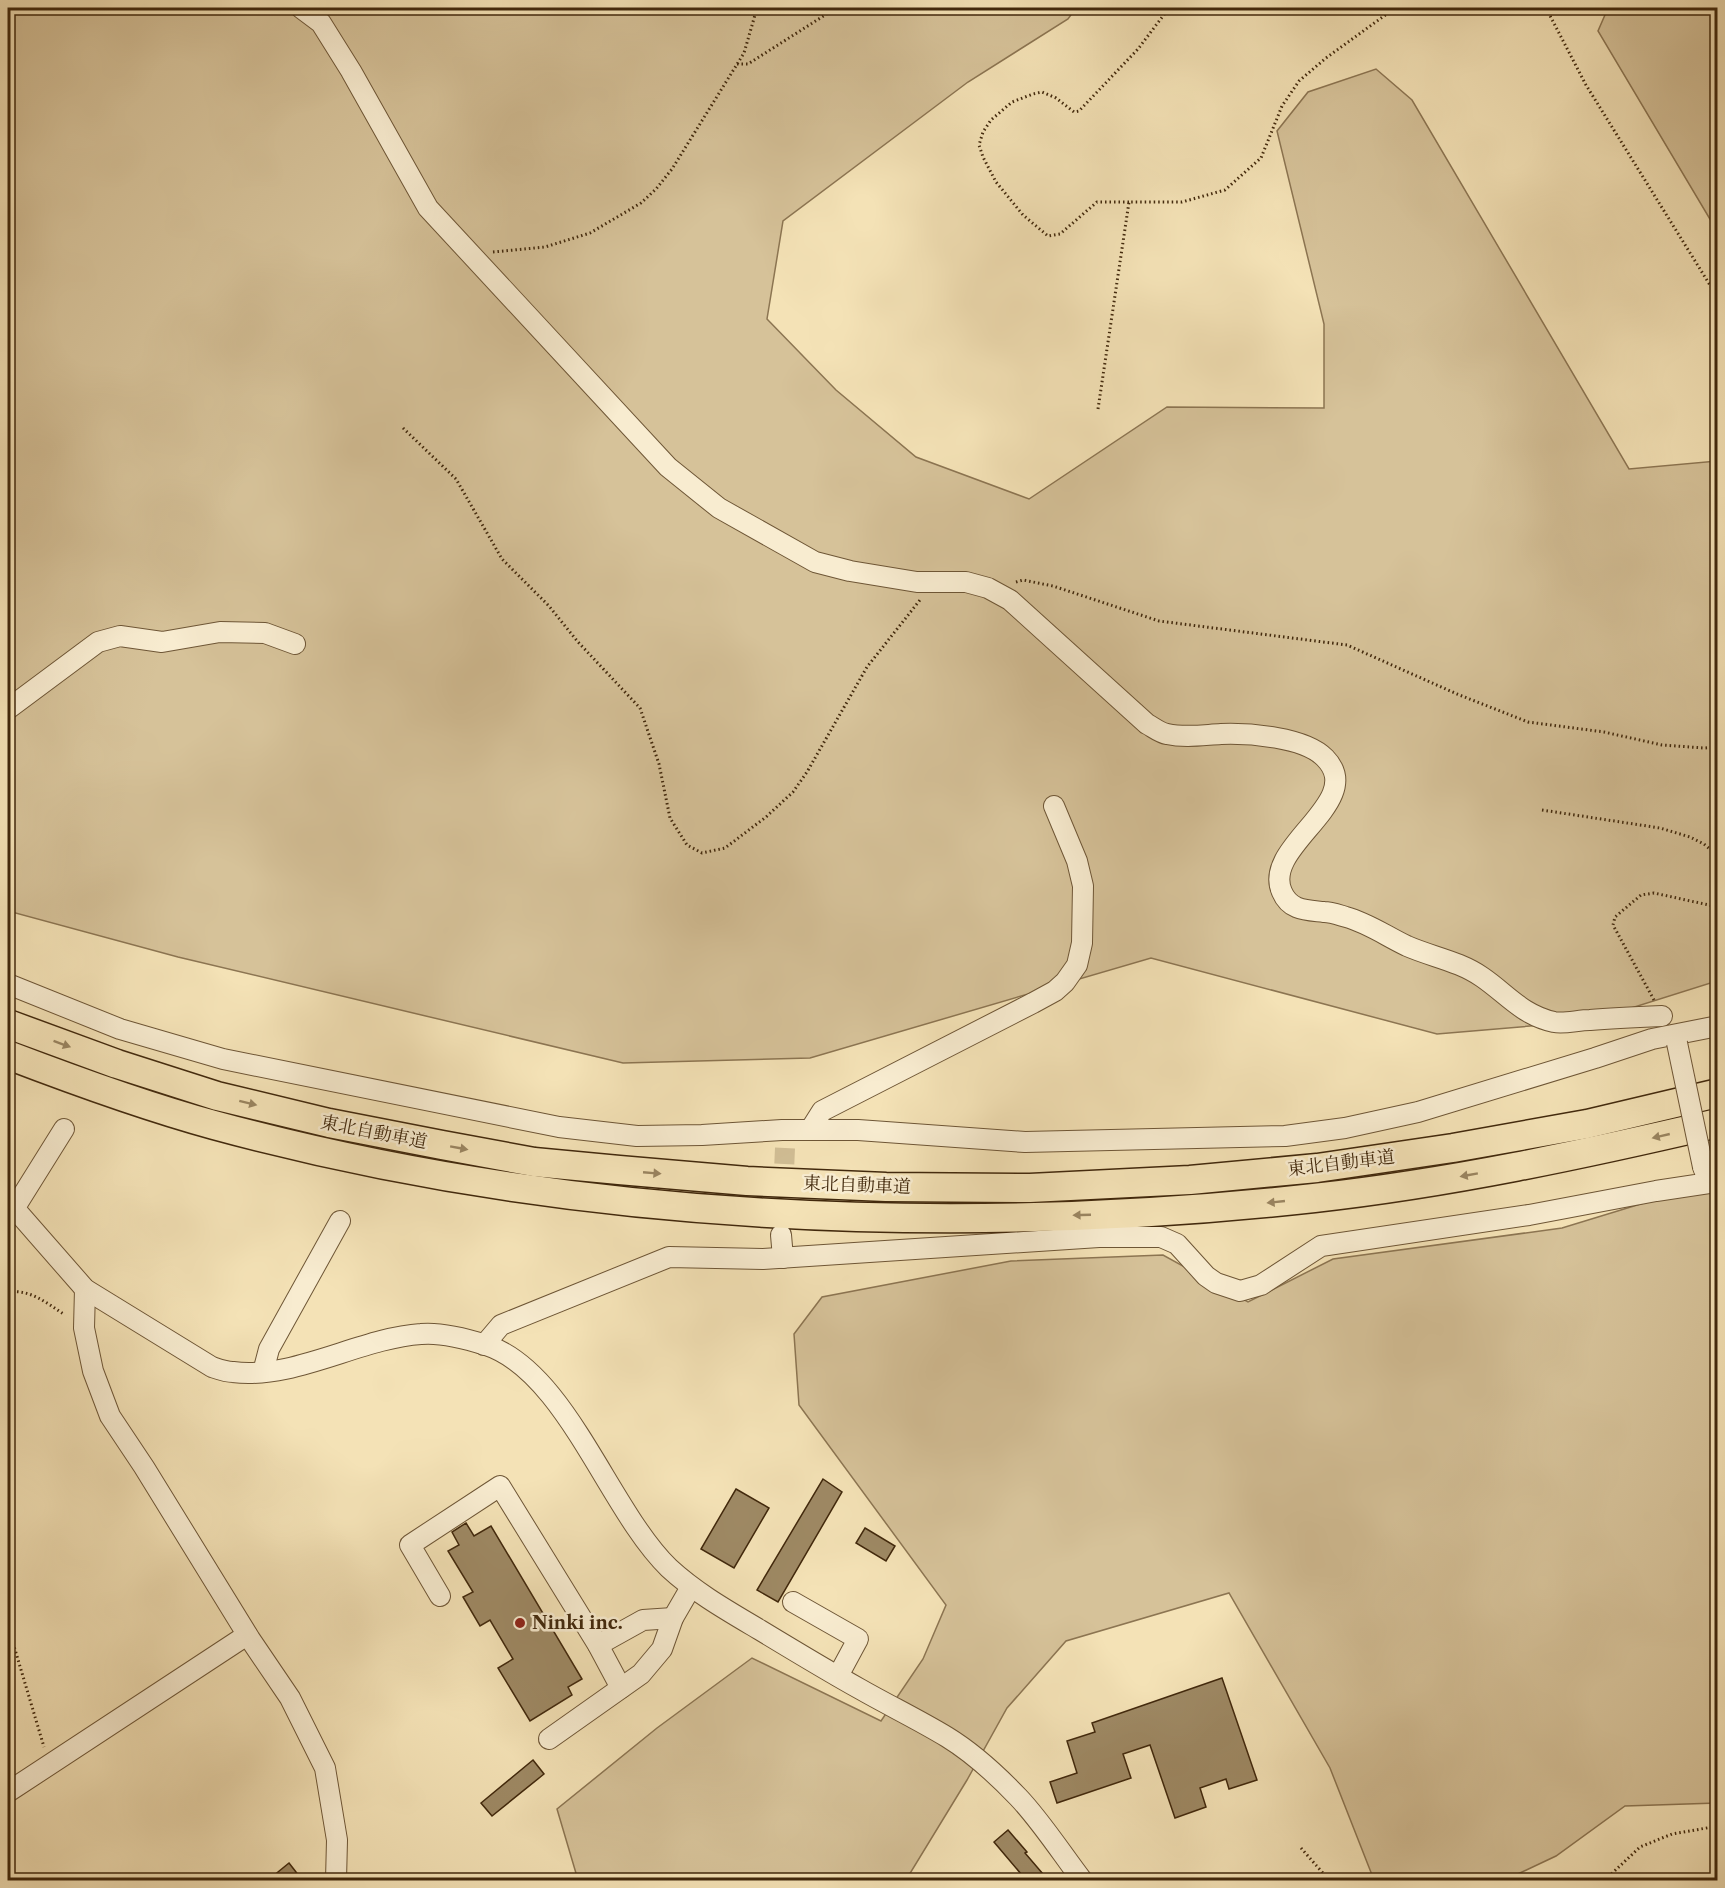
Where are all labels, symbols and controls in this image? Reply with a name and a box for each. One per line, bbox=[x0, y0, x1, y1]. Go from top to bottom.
one-way arrow bbox=[54, 1039, 72, 1049]
one-way arrow bbox=[239, 1099, 257, 1109]
street label: 東北自動車道 bbox=[319, 1111, 429, 1153]
one-way arrow bbox=[1651, 1132, 1670, 1142]
one-way arrow bbox=[450, 1144, 469, 1153]
street label: 東北自動車道 bbox=[1286, 1146, 1396, 1180]
one-way arrow bbox=[643, 1168, 662, 1178]
one-way arrow bbox=[1460, 1171, 1479, 1180]
street label: 東北自動車道 bbox=[803, 1172, 911, 1198]
one-way arrow bbox=[1267, 1197, 1286, 1207]
one-way arrow bbox=[1072, 1211, 1091, 1220]
place label: Ninki inc. bbox=[532, 1612, 623, 1634]
marker: Ninki inc. bbox=[513, 1616, 527, 1630]

